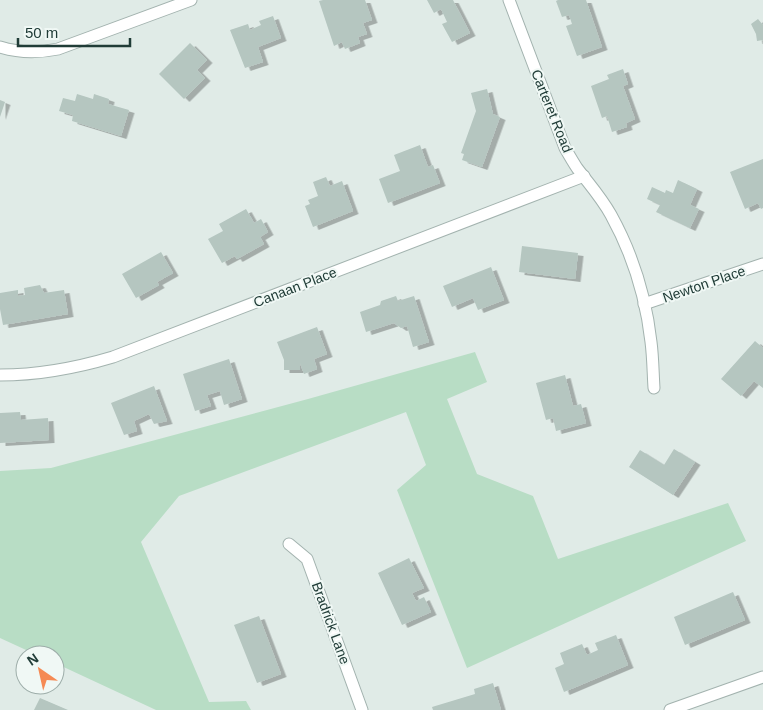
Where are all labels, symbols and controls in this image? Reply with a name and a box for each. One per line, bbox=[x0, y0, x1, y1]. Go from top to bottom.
scale bar bbox=[18, 15, 130, 47]
text: 50 m bbox=[25, 24, 58, 41]
street label: Carteret Road bbox=[528, 67, 576, 155]
street label: Newton Place bbox=[661, 262, 748, 306]
street label: Canaan Place bbox=[251, 264, 339, 310]
street label: Bradrick Lane bbox=[309, 580, 353, 667]
north arrow bbox=[15, 645, 65, 695]
text: N bbox=[24, 650, 41, 669]

